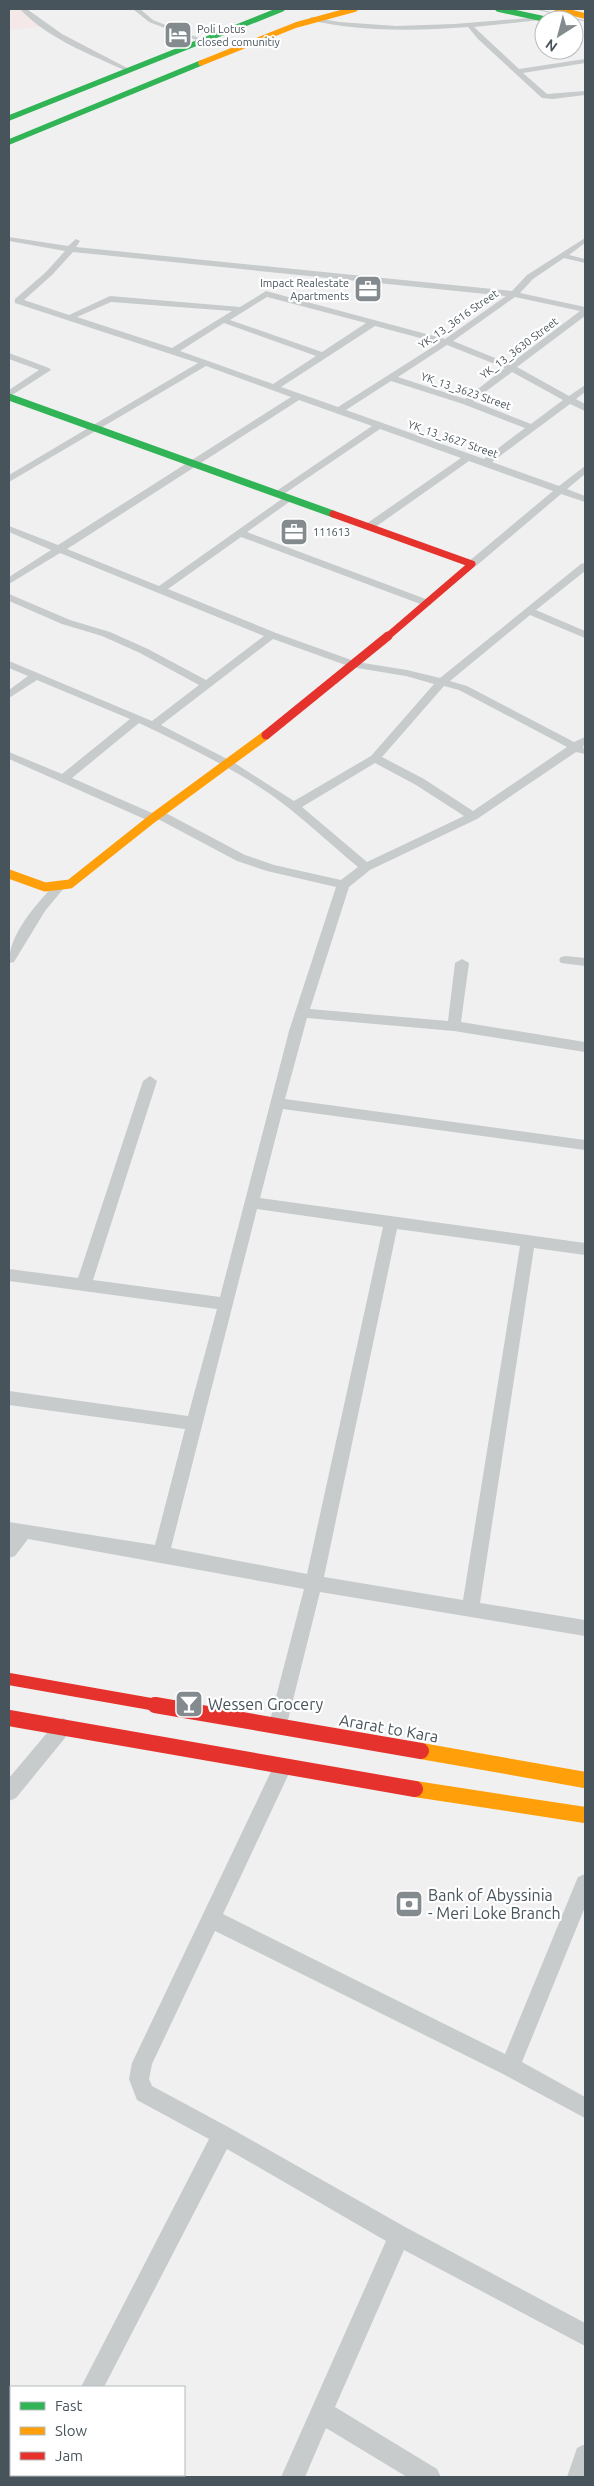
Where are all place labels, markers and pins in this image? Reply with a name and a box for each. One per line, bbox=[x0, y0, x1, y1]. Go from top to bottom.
hotel icon: Poli Lotus closed comunitiy bbox=[163, 20, 193, 50]
place label: Poli Lotus closed comunitiy bbox=[197, 23, 280, 48]
office icon: Impact Realestate Apartments bbox=[353, 274, 383, 304]
place label: Impact Realestate Apartments bbox=[260, 277, 349, 302]
office icon: 111613 bbox=[279, 517, 309, 547]
place label: 111613 bbox=[313, 526, 350, 538]
bar icon: Wessen Grocery bbox=[174, 1689, 204, 1719]
place label: Wessen Grocery bbox=[208, 1695, 324, 1713]
place label: Bank of Abyssinia - Meri Loke Branch bbox=[428, 1886, 561, 1922]
bank icon: Bank of Abyssinia - Meri Loke Branch bbox=[394, 1889, 424, 1919]

